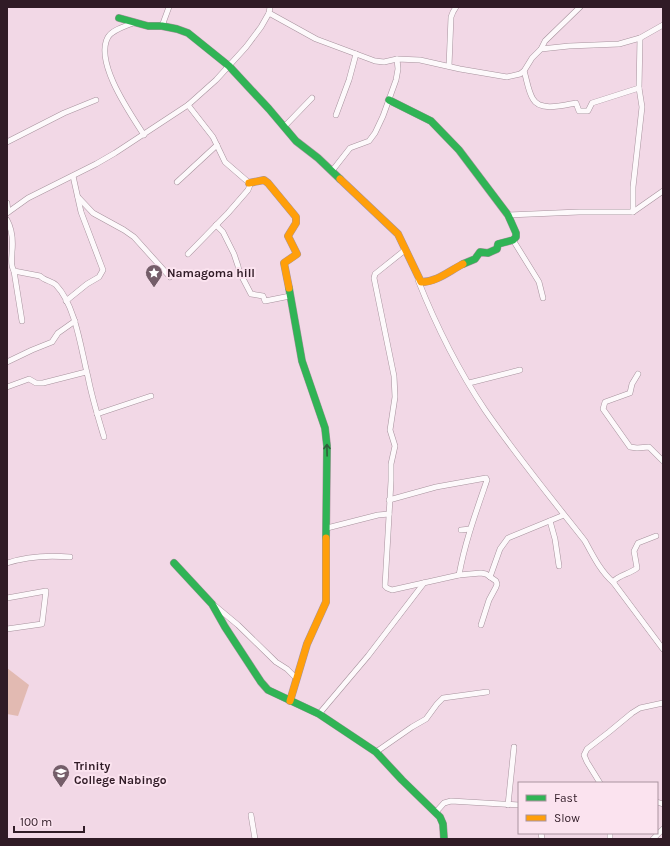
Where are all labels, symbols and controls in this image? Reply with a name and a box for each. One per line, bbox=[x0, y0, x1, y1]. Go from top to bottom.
place icon: Namagoma hill bbox=[144, 263, 164, 288]
place label: Namagoma hill bbox=[167, 266, 255, 280]
one-way arrow bbox=[323, 444, 331, 457]
place label: Trinity College Nabingo bbox=[74, 759, 167, 787]
school or university icon: Trinity College Nabingo bbox=[51, 763, 71, 788]
legend bbox=[518, 782, 658, 834]
text: Fast bbox=[554, 791, 578, 805]
scale bar bbox=[14, 808, 84, 834]
text: Slow bbox=[554, 811, 580, 825]
text: 100 m bbox=[20, 815, 52, 829]

